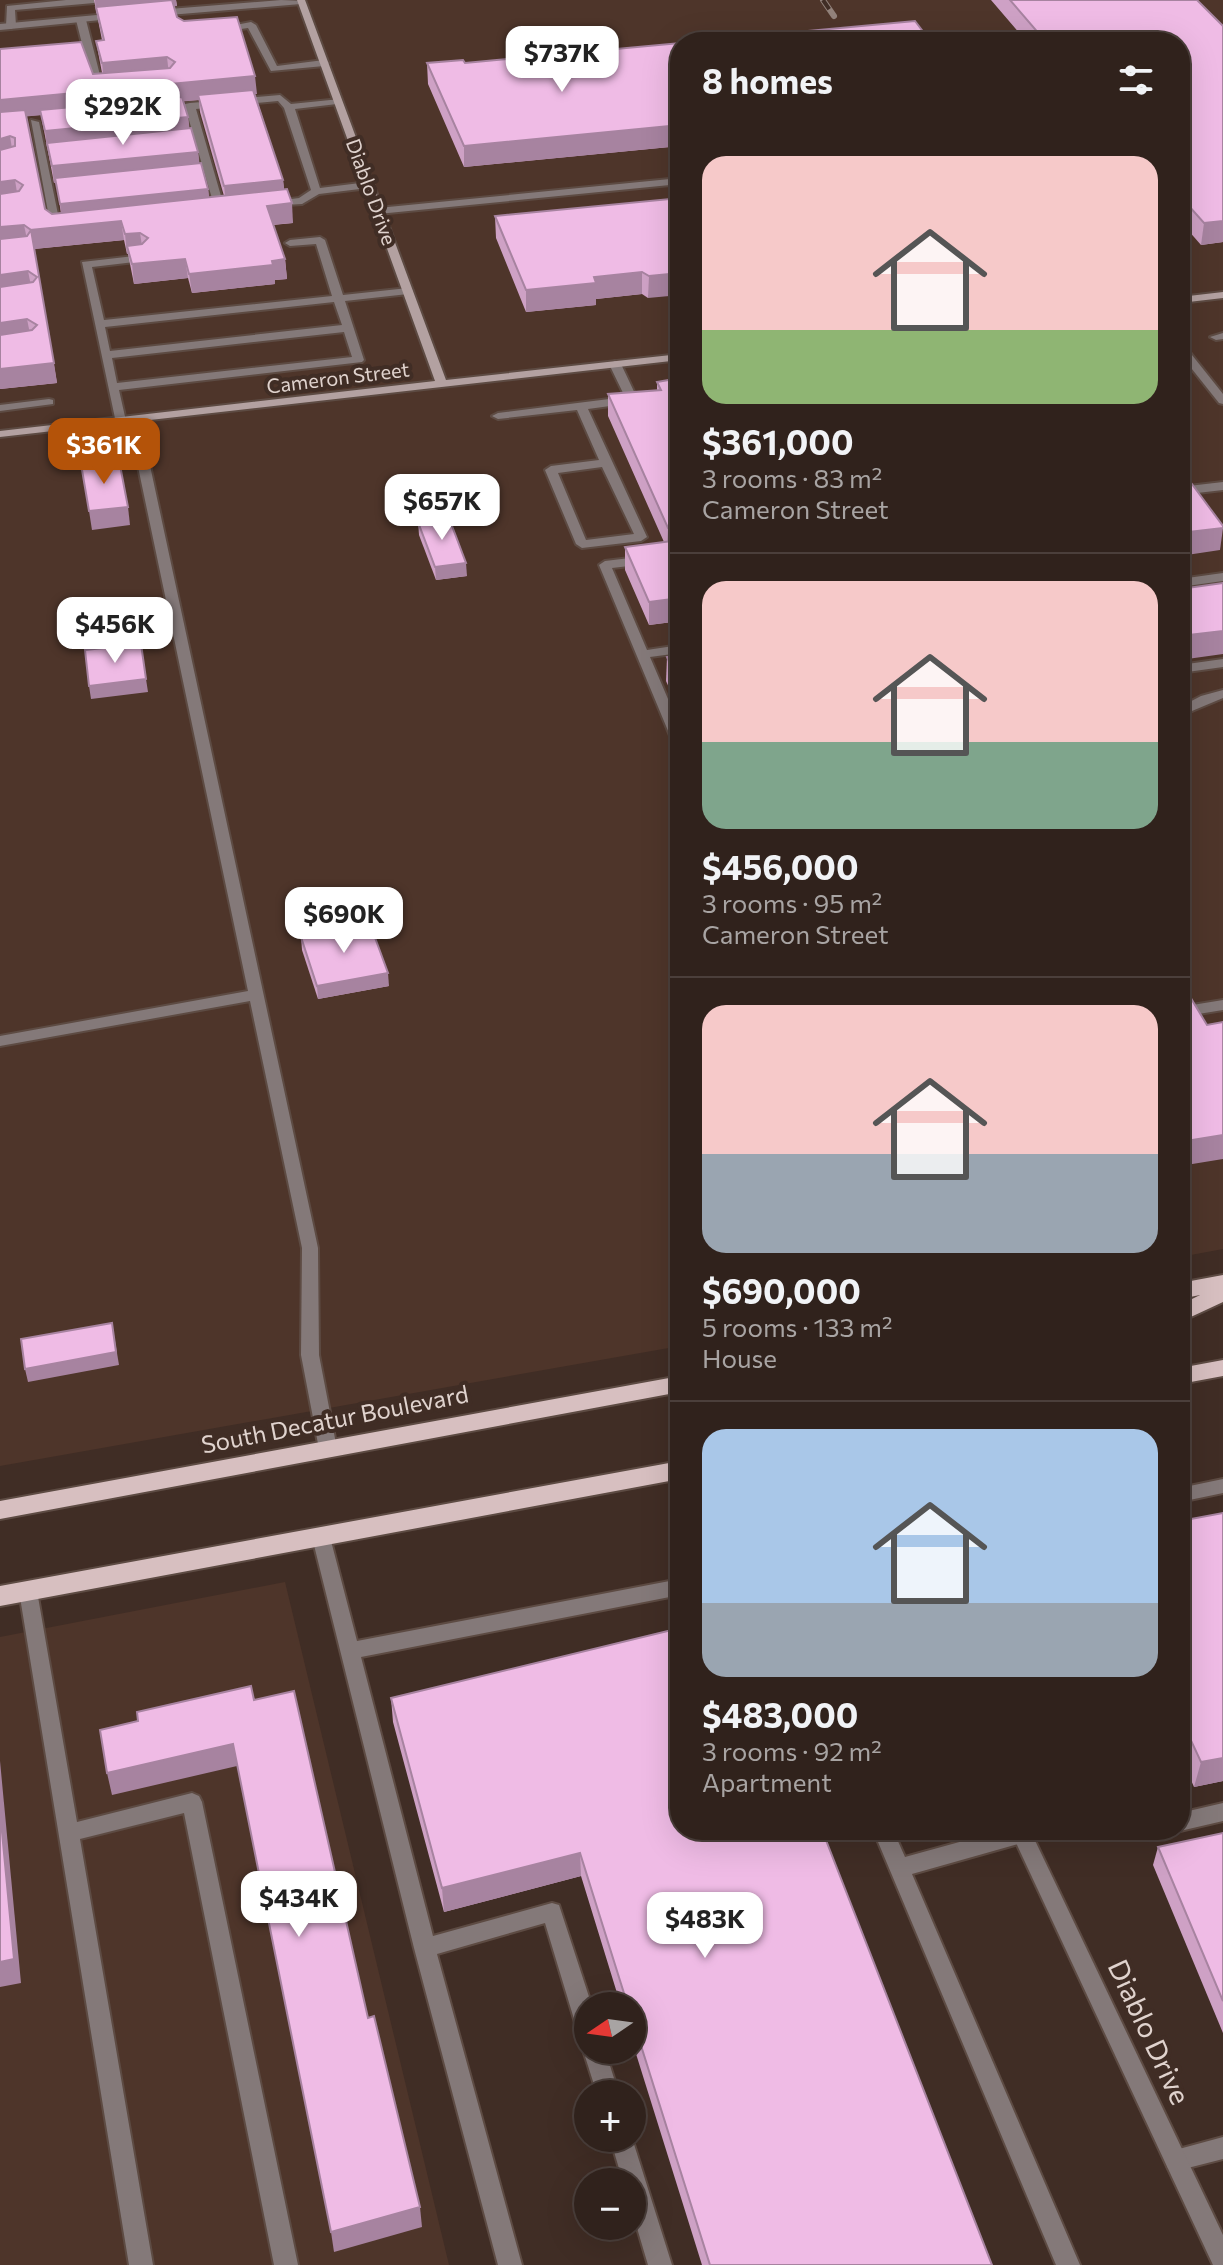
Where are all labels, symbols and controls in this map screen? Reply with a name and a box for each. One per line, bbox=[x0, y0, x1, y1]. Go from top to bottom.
pin: $737K bbox=[506, 26, 618, 94]
text: $737K bbox=[524, 36, 600, 67]
icon: filters bbox=[1114, 58, 1158, 102]
text: 8 homes bbox=[702, 59, 833, 101]
pin: $292K bbox=[67, 79, 179, 147]
text: $292K bbox=[84, 89, 162, 120]
street label: Diablo Drive bbox=[342, 135, 402, 248]
icon: home bbox=[858, 208, 1002, 352]
street label: Cameron Street bbox=[265, 356, 411, 398]
pin: $361K bbox=[48, 418, 160, 486]
text: $361,000 bbox=[702, 420, 854, 462]
text: $361K bbox=[66, 428, 142, 459]
text: 3 rooms · 83 m² bbox=[702, 462, 882, 493]
pin: $657K bbox=[386, 474, 498, 542]
text: $657K bbox=[403, 484, 481, 515]
text: Cameron Street bbox=[702, 493, 889, 524]
pin: $456K bbox=[59, 597, 171, 665]
text: $456K bbox=[75, 607, 155, 638]
icon: home bbox=[858, 633, 1002, 777]
text: $456,000 bbox=[702, 845, 859, 887]
pin: $690K bbox=[288, 887, 400, 955]
text: 3 rooms · 95 m² bbox=[702, 887, 882, 918]
text: $690K bbox=[303, 897, 385, 928]
text: Cameron Street bbox=[702, 918, 889, 949]
icon: home bbox=[858, 1057, 1002, 1201]
text: $690,000 bbox=[702, 1269, 861, 1311]
text: 5 rooms · 133 m² bbox=[702, 1311, 892, 1342]
text: House bbox=[702, 1342, 777, 1373]
street label: South Decatur Boulevard bbox=[199, 1378, 471, 1459]
icon: home bbox=[858, 1481, 1002, 1625]
text: $483,000 bbox=[702, 1693, 858, 1735]
text: 3 rooms · 92 m² bbox=[702, 1735, 882, 1766]
text: Apartment bbox=[702, 1766, 832, 1797]
pin: $434K bbox=[243, 1871, 355, 1939]
text: $434K bbox=[259, 1881, 339, 1912]
pin: $483K bbox=[649, 1892, 761, 1960]
text: $483K bbox=[665, 1902, 745, 1933]
street label: Diablo Drive bbox=[1102, 1954, 1198, 2109]
north arrow bbox=[574, 1992, 646, 2064]
map controls bbox=[574, 1992, 646, 2240]
button: + bbox=[574, 2080, 646, 2152]
button: − bbox=[574, 2168, 646, 2240]

